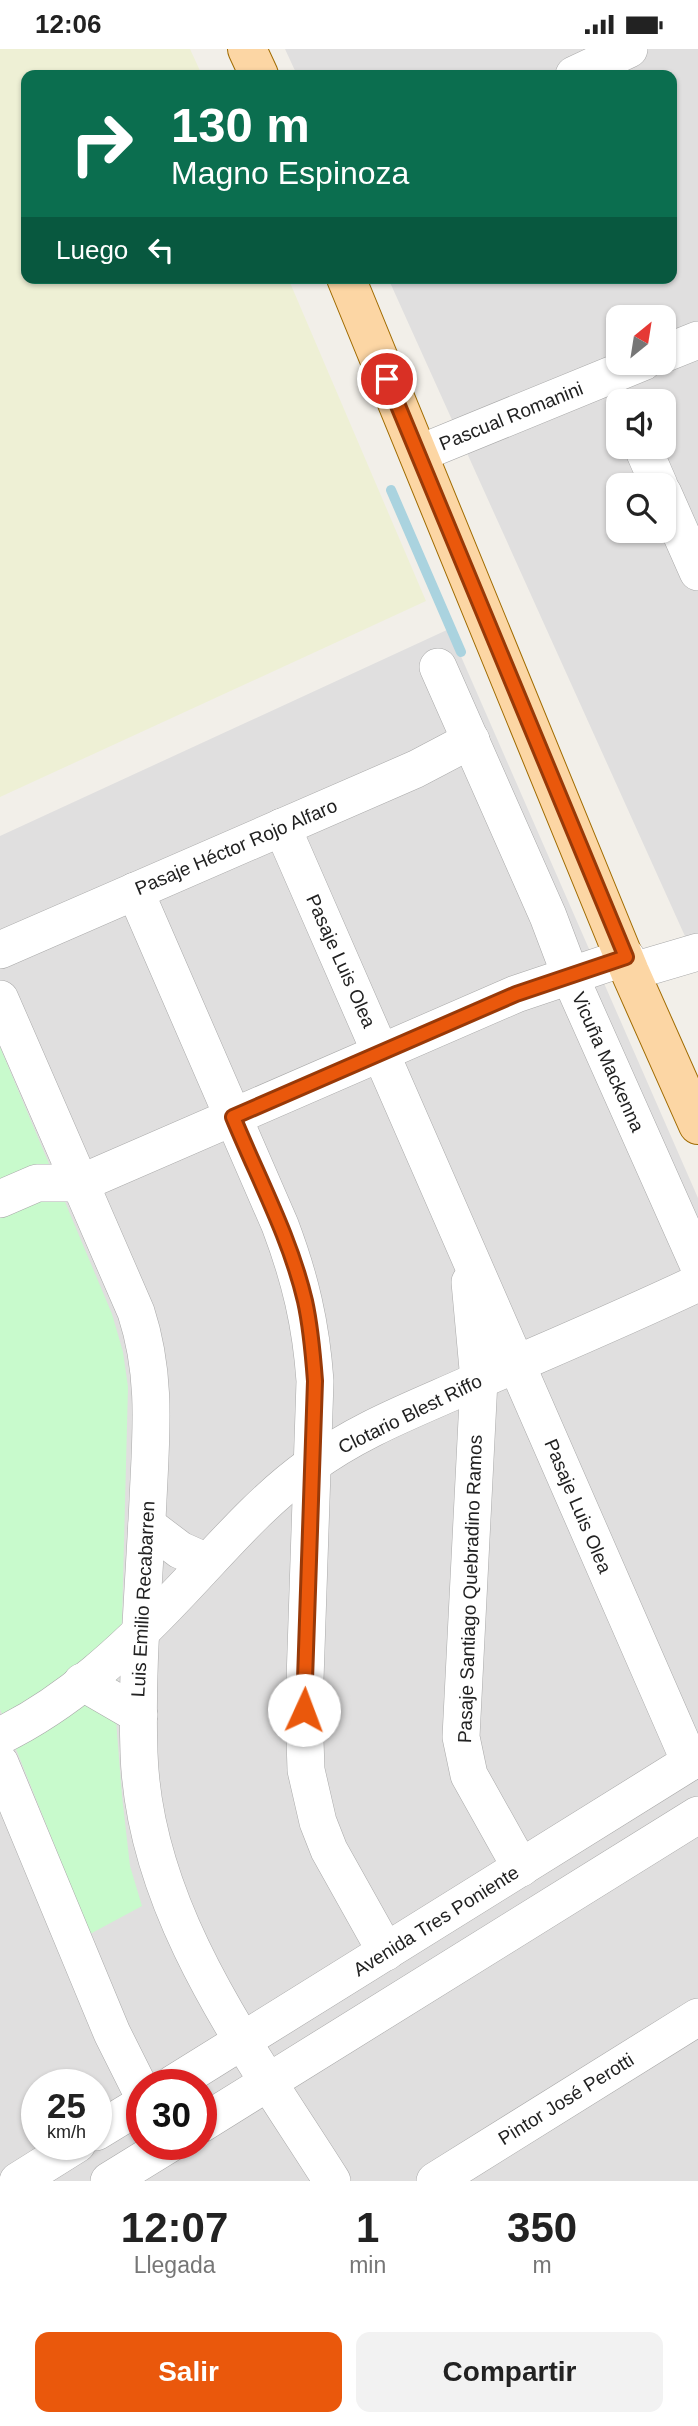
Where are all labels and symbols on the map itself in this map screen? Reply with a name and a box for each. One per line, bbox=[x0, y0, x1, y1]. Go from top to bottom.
north arrow bbox=[606, 305, 676, 375]
pin bbox=[357, 349, 417, 409]
street label: Pascual Romanini bbox=[436, 378, 586, 454]
street label: Pasaje Héctor Rojo Alfaro bbox=[132, 795, 340, 899]
street label: Pasaje Luis Olea bbox=[302, 891, 380, 1031]
street label: Vicuña Mackenna bbox=[568, 989, 648, 1135]
street label: Clotario Blest Riffo bbox=[335, 1370, 485, 1458]
street label: Pasaje Santiago Quebradino Ramos bbox=[454, 1435, 486, 1743]
street label: Pasaje Luis Olea bbox=[540, 1436, 616, 1577]
street label: Luis Emilio Recabarren bbox=[127, 1500, 159, 1698]
position arrow bbox=[267, 1673, 341, 1747]
street label: Avenida Tres Poniente bbox=[350, 1862, 522, 1980]
street label: Pintor José Perotti bbox=[495, 2049, 637, 2149]
speed limit sign: 30 bbox=[126, 2069, 217, 2160]

